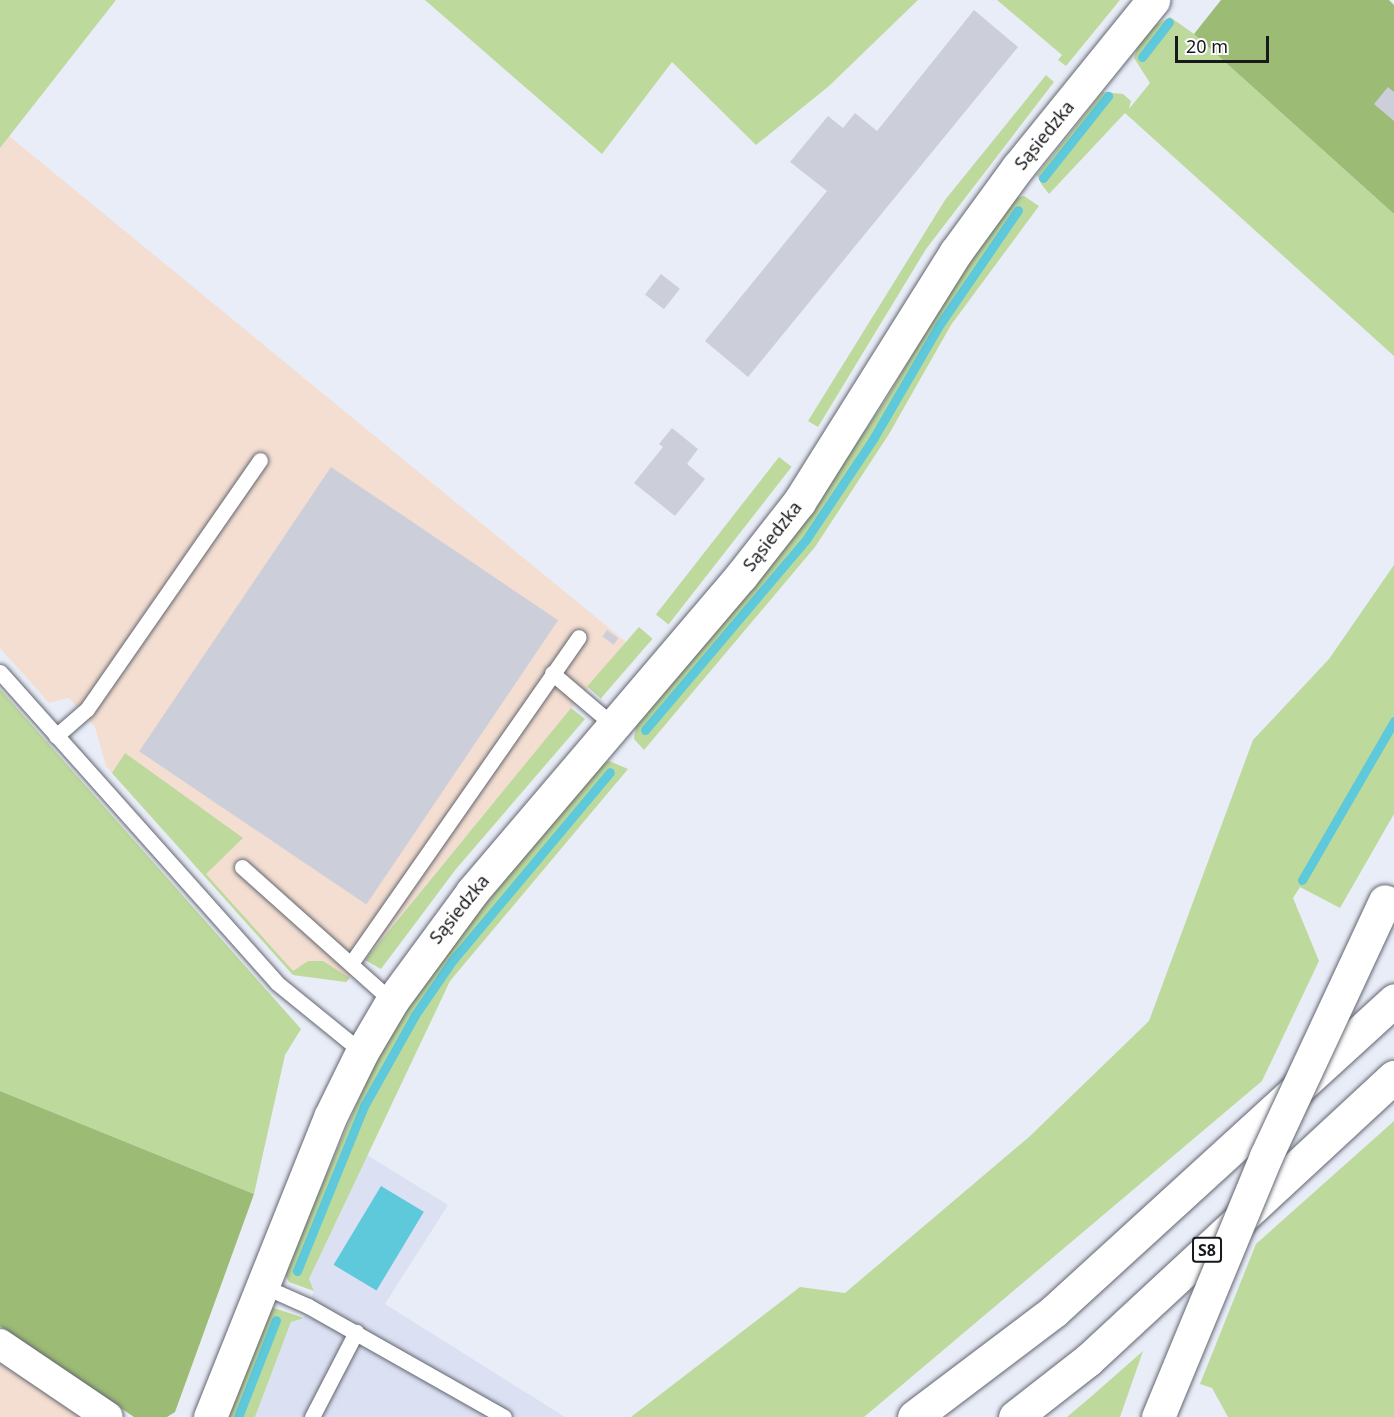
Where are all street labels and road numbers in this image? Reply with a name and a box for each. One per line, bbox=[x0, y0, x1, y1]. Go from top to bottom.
street label: Sąsiedzka bbox=[1010, 96, 1078, 174]
street label: Sąsiedzka bbox=[738, 497, 806, 575]
street label: Sąsiedzka bbox=[425, 870, 493, 948]
road number: S8 bbox=[1192, 1237, 1222, 1263]

